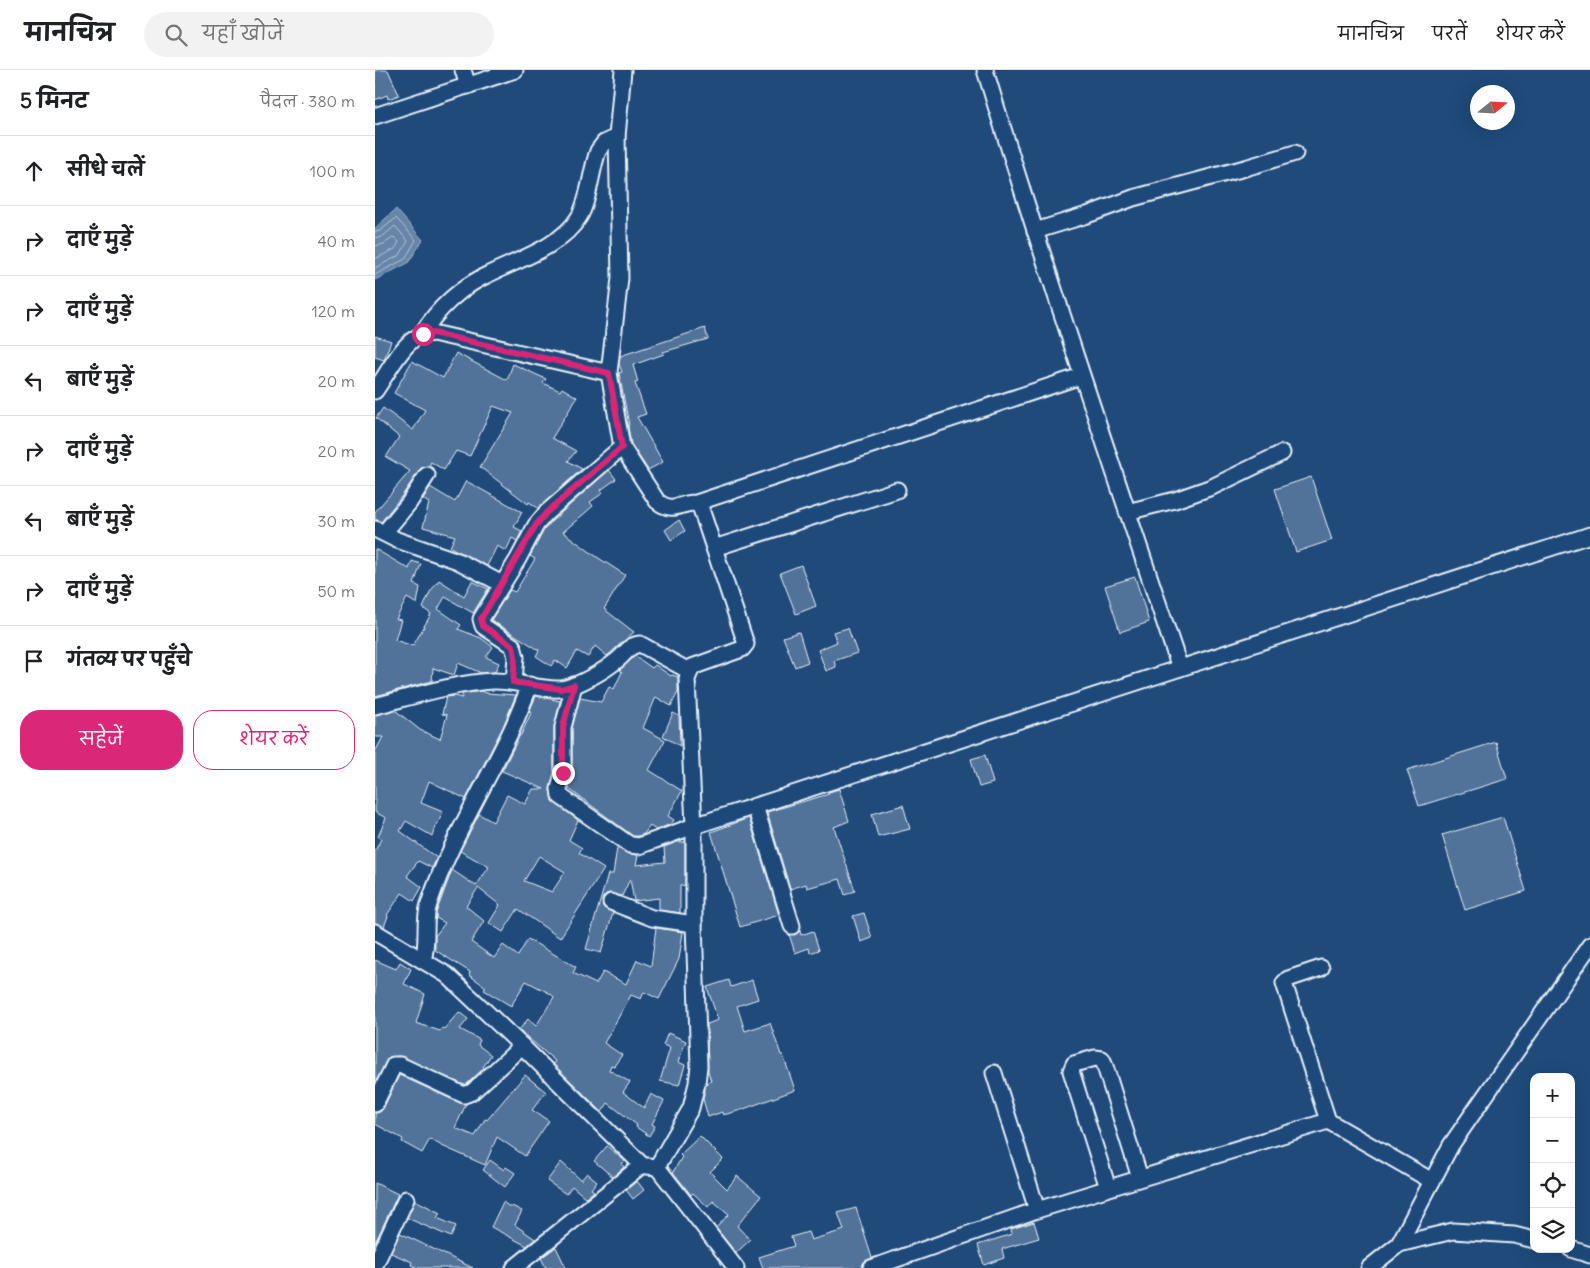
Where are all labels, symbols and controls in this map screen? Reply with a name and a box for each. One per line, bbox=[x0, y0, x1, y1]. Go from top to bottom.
search box bbox=[144, 12, 494, 57]
text: मानचित्र bbox=[25, 17, 114, 47]
icon: search bbox=[162, 21, 190, 49]
text: यहाँ खोजें bbox=[202, 21, 284, 45]
text: मानचित्र bbox=[1338, 22, 1404, 45]
text: परतें bbox=[1432, 22, 1467, 45]
text: शेयर करें bbox=[1495, 22, 1565, 45]
north arrow bbox=[1470, 85, 1515, 130]
text: 5 मिनट bbox=[20, 87, 88, 114]
text: पैदल · 380 m bbox=[260, 91, 355, 111]
icon: ahead bbox=[20, 157, 48, 185]
text: सीधे चलें bbox=[67, 157, 144, 181]
text: 100 m bbox=[310, 161, 355, 181]
icon: right bbox=[20, 227, 48, 255]
text: दाएँ मुड़ें bbox=[67, 227, 133, 251]
text: 40 m bbox=[317, 231, 355, 251]
icon: right bbox=[20, 297, 48, 325]
text: दाएँ मुड़ें bbox=[67, 297, 133, 321]
text: 120 m bbox=[312, 301, 355, 321]
route start bbox=[412, 323, 435, 346]
icon: left bbox=[20, 367, 48, 395]
text: बाएँ मुड़ें bbox=[67, 367, 133, 391]
text: 20 m bbox=[318, 371, 355, 391]
icon: right bbox=[20, 437, 48, 465]
text: दाएँ मुड़ें bbox=[67, 437, 133, 461]
text: 20 m bbox=[318, 441, 355, 461]
icon: left bbox=[20, 507, 48, 535]
text: बाएँ मुड़ें bbox=[67, 507, 133, 531]
text: 30 m bbox=[318, 511, 355, 531]
icon: right bbox=[20, 577, 48, 605]
text: दाएँ मुड़ें bbox=[67, 577, 133, 601]
text: 50 m bbox=[317, 581, 355, 601]
icon: arrive bbox=[20, 647, 48, 675]
text: गंतव्य पर पहुँचे bbox=[67, 647, 192, 671]
button: सहेजें bbox=[20, 710, 183, 770]
button: शेयर करें bbox=[193, 710, 355, 770]
route end bbox=[552, 762, 575, 785]
map controls bbox=[1530, 1073, 1575, 1253]
button: + bbox=[1530, 1073, 1575, 1118]
button: − bbox=[1530, 1118, 1575, 1163]
button: locate bbox=[1530, 1163, 1575, 1208]
button: layers bbox=[1530, 1208, 1575, 1253]

